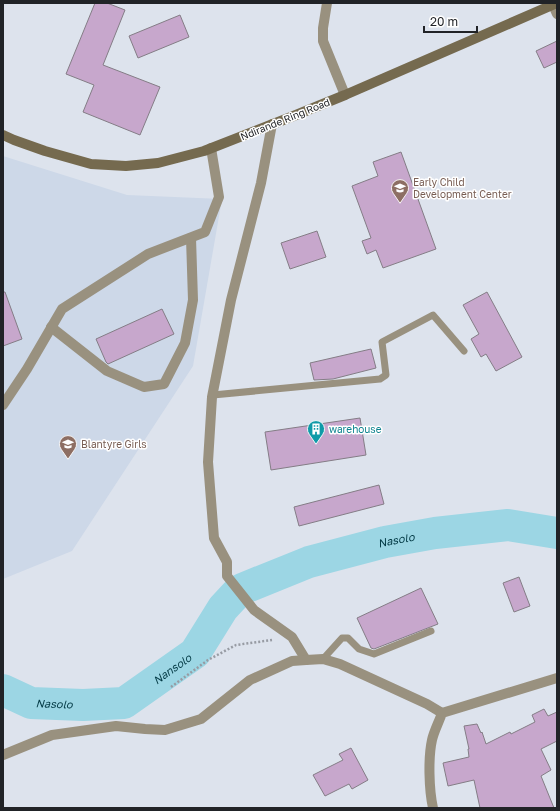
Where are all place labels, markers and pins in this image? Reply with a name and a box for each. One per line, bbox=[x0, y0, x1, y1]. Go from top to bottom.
place label: Early Child Development Center bbox=[413, 176, 512, 200]
school or university icon: Early Child Development Center bbox=[390, 178, 410, 203]
building icon: warehouse bbox=[306, 419, 326, 444]
place label: warehouse bbox=[329, 423, 382, 435]
school or university icon: Blantyre Girls bbox=[58, 434, 78, 459]
place label: Blantyre Girls bbox=[81, 438, 147, 450]

